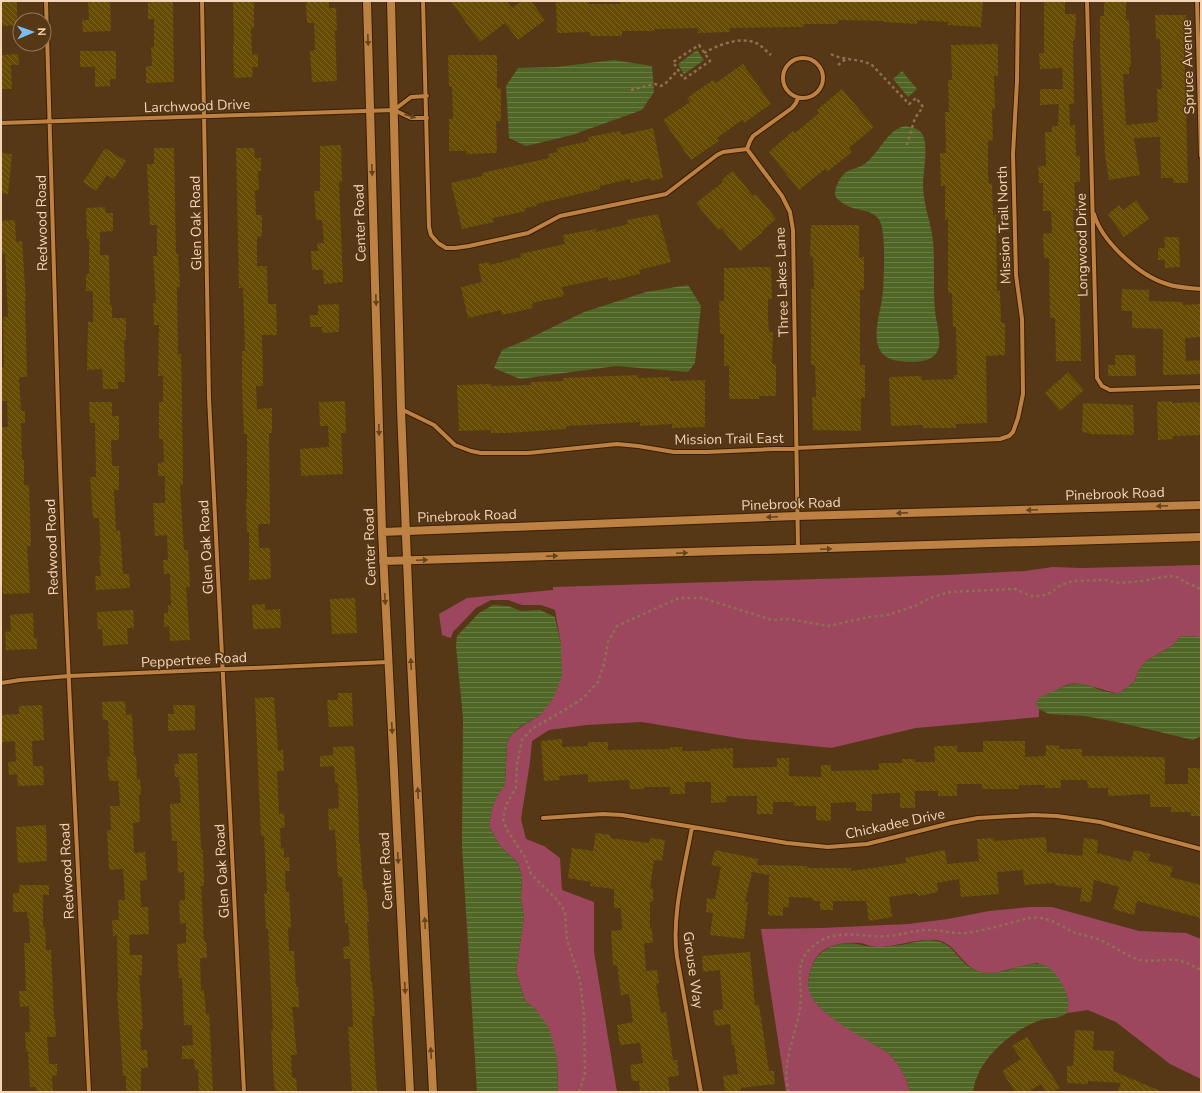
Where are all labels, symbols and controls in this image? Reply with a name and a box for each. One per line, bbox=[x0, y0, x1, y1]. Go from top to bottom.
north arrow bbox=[12, 12, 52, 52]
street label: Spruce Avenue bbox=[1177, 19, 1199, 115]
text: N bbox=[34, 27, 49, 36]
one-way arrow bbox=[365, 34, 372, 46]
street label: Larchwood Drive bbox=[143, 95, 251, 117]
one-way arrow bbox=[404, 113, 416, 119]
one-way arrow bbox=[369, 164, 375, 177]
street label: Mission Trail North bbox=[992, 166, 1016, 284]
street label: Redwood Road bbox=[32, 175, 52, 271]
street label: Glen Oak Road bbox=[186, 176, 206, 270]
street label: Center Road bbox=[349, 184, 371, 262]
street label: Longwood Drive bbox=[1072, 193, 1092, 297]
street label: Three Lakes Lane bbox=[771, 227, 793, 337]
one-way arrow bbox=[372, 294, 379, 306]
one-way arrow bbox=[376, 424, 382, 437]
street label: Mission Trail East bbox=[674, 429, 784, 449]
street label: Pinebrook Road bbox=[1065, 483, 1165, 505]
street label: Pinebrook Road bbox=[741, 493, 841, 515]
street label: Redwood Road bbox=[41, 499, 63, 595]
street label: Glen Oak Road bbox=[194, 499, 218, 595]
one-way arrow bbox=[1155, 503, 1168, 509]
street label: Pinebrook Road bbox=[417, 505, 517, 527]
one-way arrow bbox=[1025, 507, 1038, 513]
street label: Center Road bbox=[359, 508, 381, 586]
one-way arrow bbox=[896, 510, 908, 517]
one-way arrow bbox=[766, 514, 778, 521]
one-way arrow bbox=[820, 545, 832, 552]
one-way arrow bbox=[676, 549, 688, 556]
one-way arrow bbox=[546, 553, 559, 559]
one-way arrow bbox=[416, 557, 429, 563]
one-way arrow bbox=[382, 593, 389, 605]
street label: Peppertree Road bbox=[141, 648, 247, 672]
one-way arrow bbox=[408, 658, 415, 670]
one-way arrow bbox=[389, 722, 395, 735]
one-way arrow bbox=[415, 786, 421, 799]
street label: Chickadee Drive bbox=[843, 804, 947, 844]
street label: Redwood Road bbox=[55, 822, 79, 920]
street label: Glen Oak Road bbox=[210, 823, 234, 919]
street label: Center Road bbox=[374, 832, 398, 910]
one-way arrow bbox=[395, 852, 402, 864]
one-way arrow bbox=[421, 917, 428, 929]
street label: Grouse Way bbox=[678, 930, 708, 1011]
one-way arrow bbox=[401, 982, 408, 994]
one-way arrow bbox=[428, 1047, 435, 1059]

